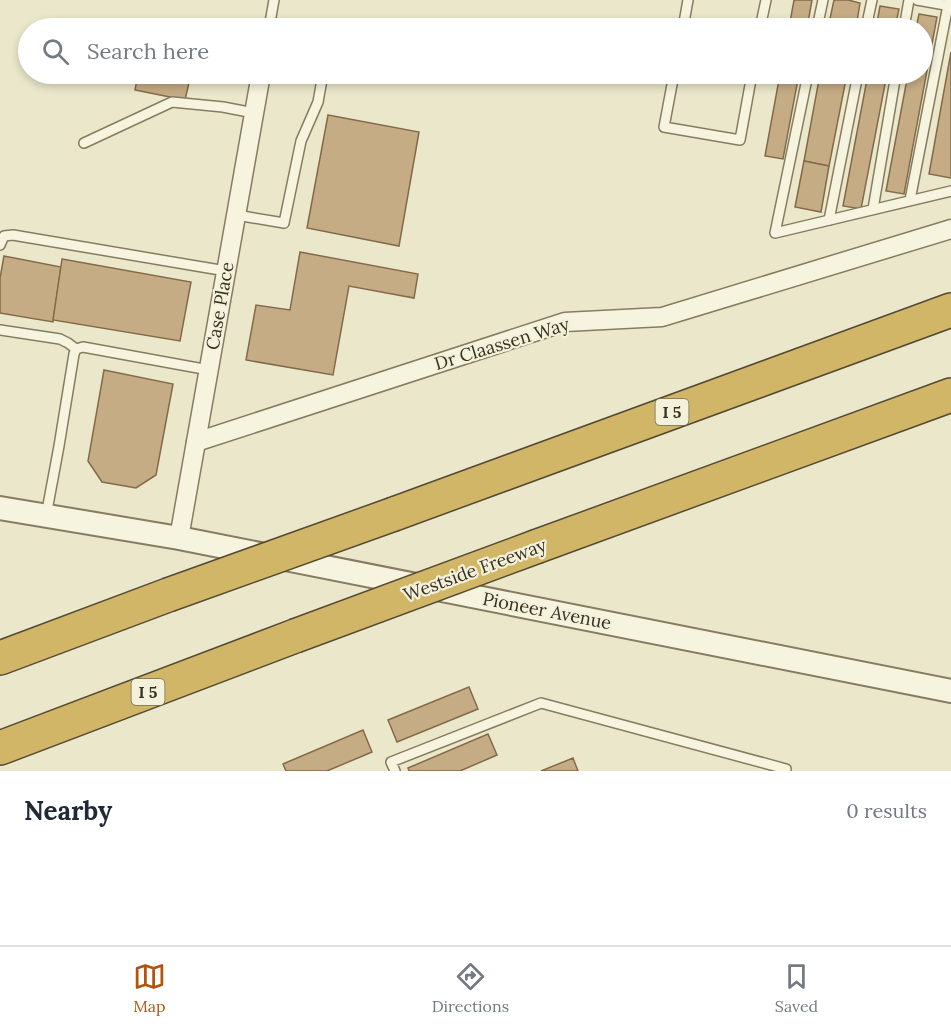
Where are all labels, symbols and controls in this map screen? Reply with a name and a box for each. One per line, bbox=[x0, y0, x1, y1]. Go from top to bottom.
search box bbox=[18, 18, 933, 84]
icon: search bbox=[39, 35, 72, 68]
text: Search here bbox=[87, 37, 209, 65]
street label: Case Place bbox=[200, 260, 239, 352]
street label: Dr Claassen Way bbox=[432, 312, 573, 375]
road number: I 5 bbox=[656, 399, 688, 425]
street label: Westside Freeway bbox=[400, 533, 550, 606]
street label: Pioneer Avenue bbox=[481, 587, 614, 634]
road number: I 5 bbox=[132, 679, 164, 705]
text: Nearby bbox=[24, 794, 112, 827]
text: 0 results bbox=[846, 798, 927, 823]
tab: Map bbox=[133, 960, 166, 1016]
tab: Directions bbox=[432, 960, 509, 1016]
tab: Saved bbox=[775, 960, 818, 1016]

